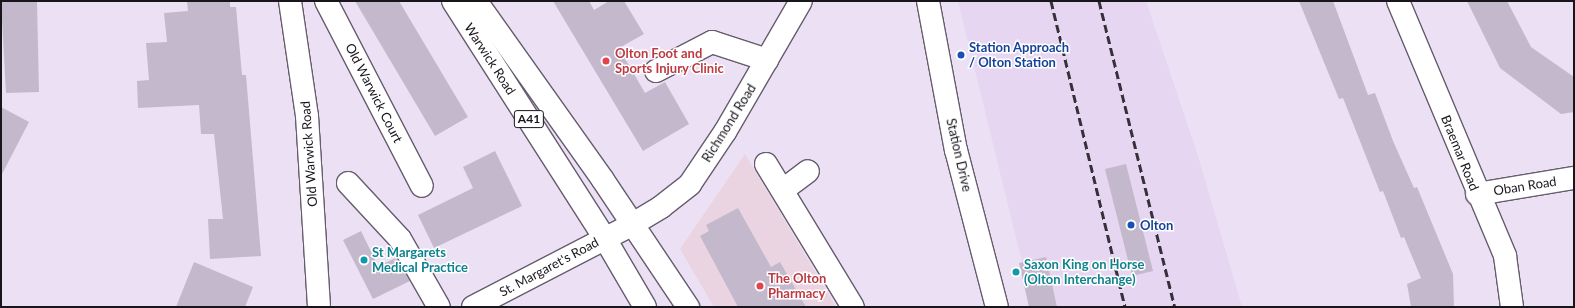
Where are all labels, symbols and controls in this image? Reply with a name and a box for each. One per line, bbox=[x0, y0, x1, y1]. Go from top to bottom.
street label: Warwick Road bbox=[461, 20, 519, 98]
street label: Old Warwick Court bbox=[342, 40, 406, 146]
place label: Station Approach / Olton Station bbox=[969, 40, 1070, 71]
place label: Olton Foot and Sports Injury Clinic bbox=[615, 46, 724, 77]
marker: Station Approach / Olton Station bbox=[956, 50, 966, 60]
marker: Olton Foot and Sports Injury Clinic bbox=[600, 55, 612, 67]
street label: Richmond Road bbox=[699, 81, 759, 165]
street label: Old Warwick Road bbox=[298, 100, 320, 208]
road number: A41 bbox=[513, 109, 545, 129]
street label: Braemar Road bbox=[1438, 113, 1482, 193]
street label: Station Drive bbox=[943, 117, 975, 193]
street label: Oban Road bbox=[1492, 173, 1558, 199]
place label: Olton bbox=[1140, 217, 1173, 233]
marker: Olton bbox=[1125, 219, 1137, 231]
street label: St. Margaret's Road bbox=[497, 234, 601, 300]
place label: St Margarets Medical Practice bbox=[372, 245, 468, 276]
marker: St Margarets Medical Practice bbox=[359, 255, 369, 265]
place label: Saxon King on Horse (Olton Interchange) bbox=[1024, 257, 1144, 288]
marker: Saxon King on Horse (Olton Interchange) bbox=[1011, 267, 1021, 277]
place label: The Olton Pharmacy bbox=[768, 271, 826, 302]
marker: The Olton Pharmacy bbox=[755, 281, 765, 291]

